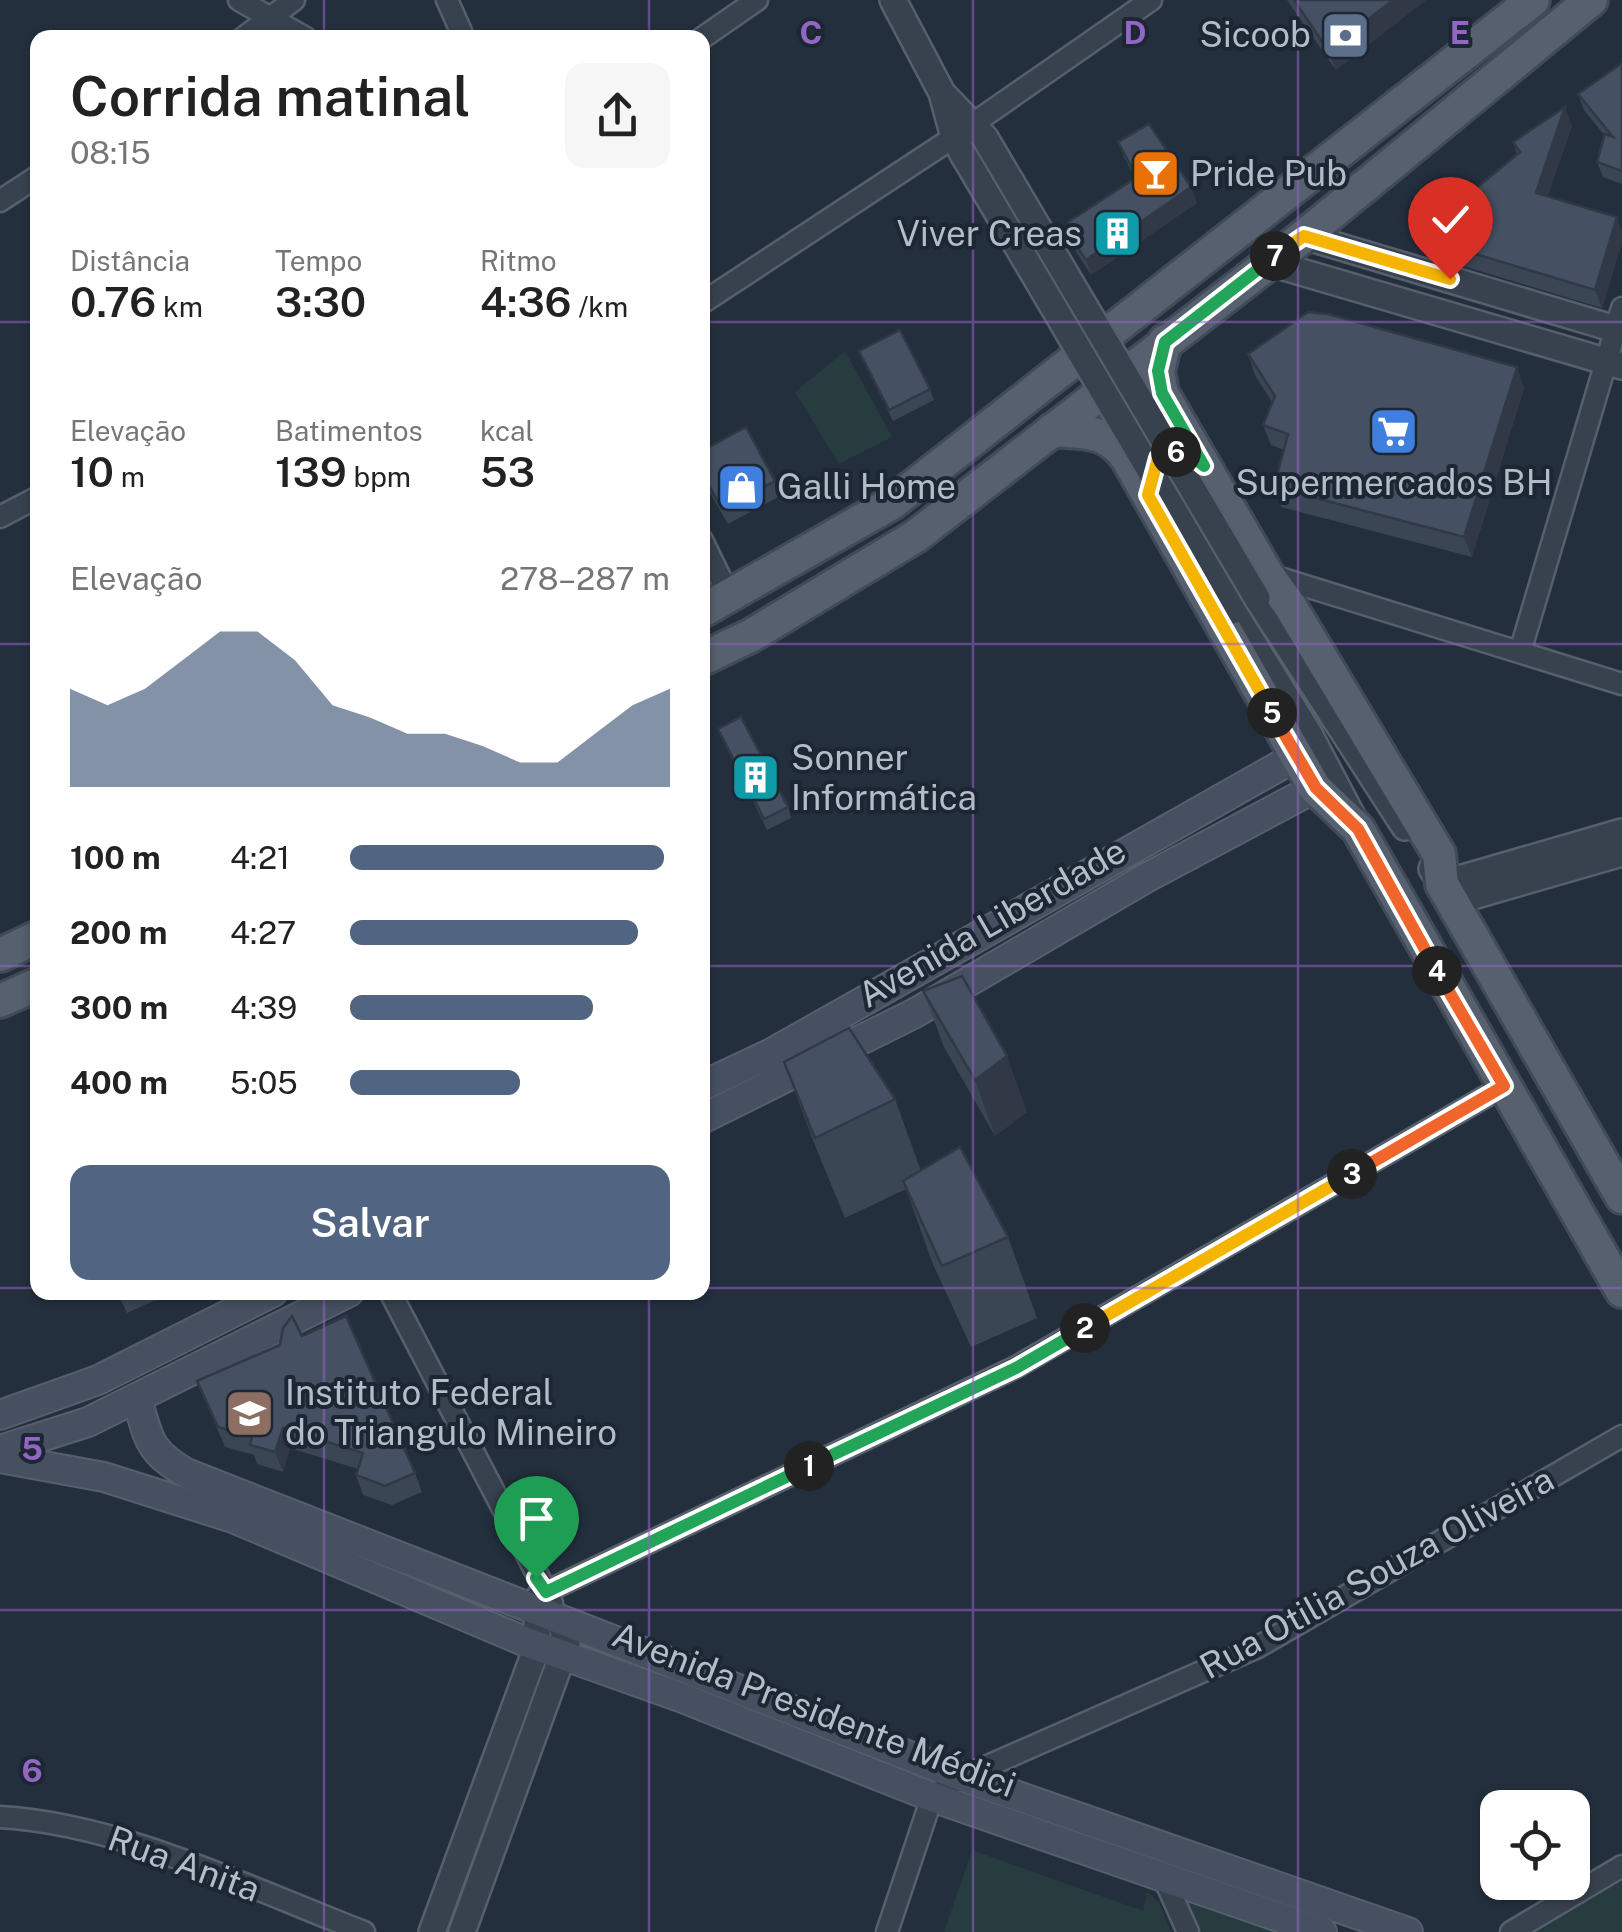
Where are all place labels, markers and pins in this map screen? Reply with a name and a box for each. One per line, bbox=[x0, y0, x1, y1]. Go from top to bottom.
bank icon: Sicoob bbox=[1320, 9, 1372, 61]
place label: Sicoob bbox=[1200, 14, 1311, 55]
bar icon: Pride Pub bbox=[1129, 148, 1181, 200]
place label: Pride Pub bbox=[1190, 153, 1347, 194]
pin bbox=[1408, 177, 1493, 280]
building icon: Viver Creas bbox=[1091, 208, 1143, 260]
place label: Viver Creas bbox=[896, 213, 1082, 254]
pin: 7 bbox=[1250, 231, 1300, 281]
supermarket icon: Supermercados BH bbox=[1368, 405, 1420, 457]
pin: 6 bbox=[1151, 427, 1201, 477]
shop icon: Galli Home bbox=[716, 461, 768, 513]
place label: Supermercados BH bbox=[1235, 462, 1553, 503]
place label: Galli Home bbox=[777, 466, 956, 507]
pin: 5 bbox=[1247, 688, 1297, 738]
place label: Sonner Informática bbox=[791, 737, 977, 818]
building icon: Sonner Informática bbox=[730, 752, 782, 804]
pin: 4 bbox=[1412, 946, 1462, 996]
pin: 3 bbox=[1327, 1149, 1377, 1199]
pin: 2 bbox=[1060, 1303, 1110, 1353]
place label: Instituto Federal do Triangulo Mineiro bbox=[285, 1372, 617, 1453]
school or university icon: Instituto Federal do Triangulo Mineiro bbox=[224, 1387, 276, 1439]
pin: 1 bbox=[784, 1441, 834, 1491]
pin bbox=[494, 1476, 579, 1579]

